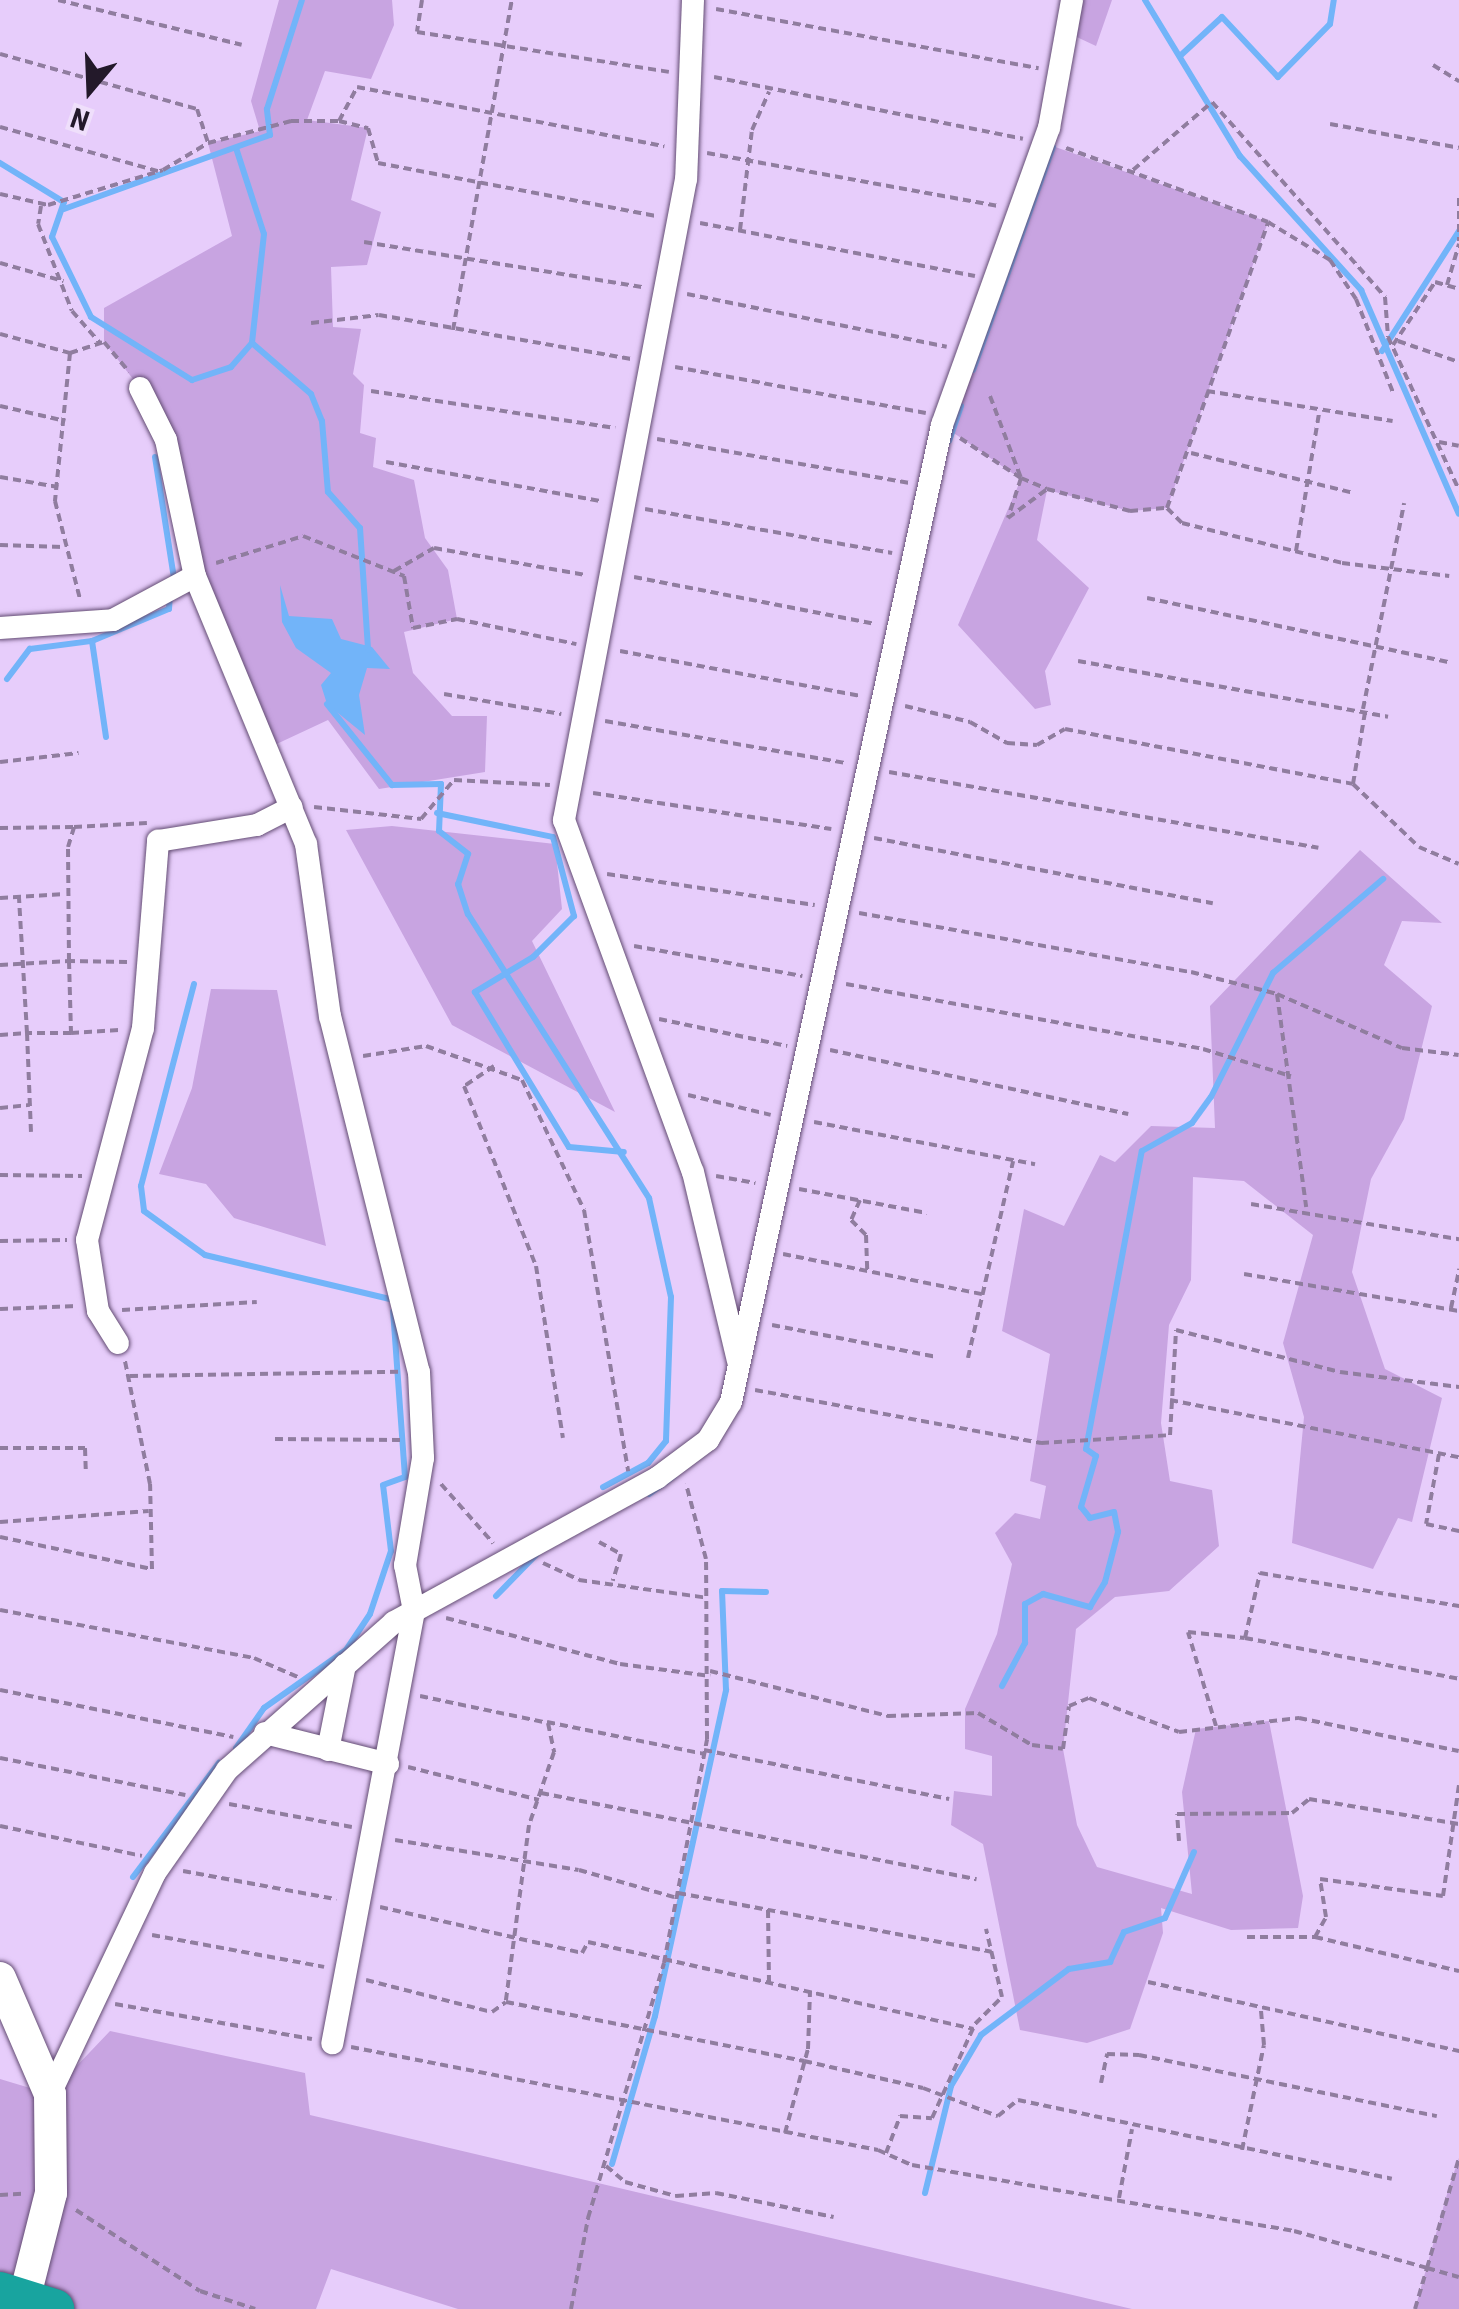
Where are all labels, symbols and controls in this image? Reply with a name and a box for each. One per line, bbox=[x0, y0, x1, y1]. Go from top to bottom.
north arrow bbox=[40, 40, 140, 140]
text: N bbox=[67, 100, 94, 137]

